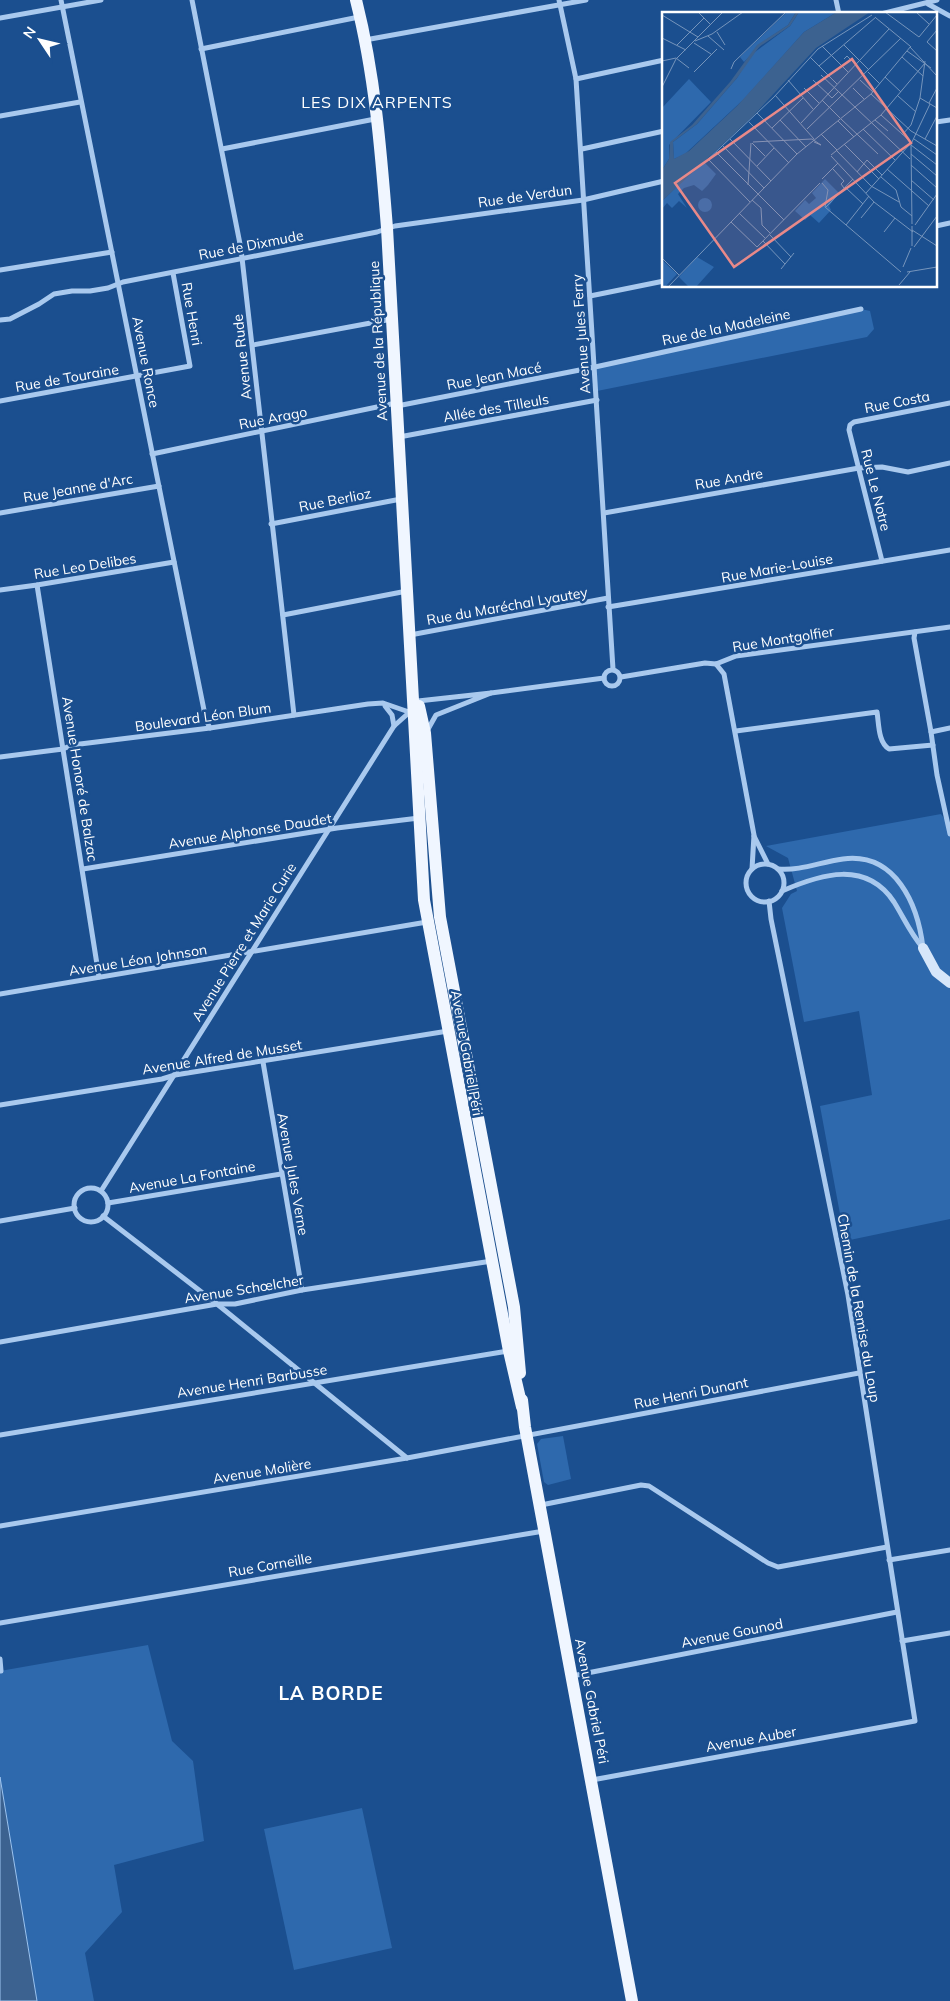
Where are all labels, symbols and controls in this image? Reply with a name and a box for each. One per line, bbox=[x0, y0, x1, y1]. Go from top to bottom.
inset map bbox=[662, 12, 938, 288]
north arrow bbox=[15, 15, 65, 65]
text: N bbox=[19, 23, 40, 42]
district label: LES DIX ARPENTS bbox=[301, 92, 453, 112]
street label: Rue de Verdun bbox=[477, 180, 573, 212]
street label: Rue de Dixmude bbox=[197, 226, 305, 264]
street label: Avenue de la République bbox=[365, 261, 391, 421]
street label: Avenue Jules Ferry bbox=[568, 273, 594, 394]
street label: Rue Henri bbox=[178, 281, 206, 347]
street label: Rue de la Madeleine bbox=[660, 305, 792, 349]
street label: Avenue Rude bbox=[229, 313, 255, 401]
street label: Avenue Ronce bbox=[128, 315, 164, 409]
street label: Rue Jean Macé bbox=[445, 358, 543, 394]
street label: Rue de Touraine bbox=[14, 360, 120, 396]
street label: Rue Costa bbox=[863, 387, 931, 417]
street label: Allée des Tilleuls bbox=[442, 390, 550, 426]
street label: Rue Arago bbox=[237, 403, 309, 433]
street label: Rue Le Notre bbox=[857, 447, 895, 533]
street label: Rue Andre bbox=[694, 464, 764, 494]
street label: Rue Jeanne d'Arc bbox=[22, 469, 134, 507]
street label: Rue Berlioz bbox=[297, 484, 373, 516]
street label: Rue Leo Delibes bbox=[32, 549, 138, 583]
street label: Rue Marie-Louise bbox=[720, 549, 834, 587]
street label: Rue du Maréchal Lyautey bbox=[425, 583, 590, 629]
street label: Rue Montgolfier bbox=[731, 622, 836, 656]
street label: Avenue Honoré de Balzac bbox=[58, 695, 102, 863]
street label: Boulevard Léon Blum bbox=[134, 699, 272, 735]
street label: Avenue Alphonse Daudet bbox=[167, 809, 333, 853]
street label: Avenue Pierre et Marie Curie bbox=[188, 859, 300, 1025]
street label: Avenue Léon Johnson bbox=[68, 940, 208, 980]
street label: Avenue Gabriel Péri bbox=[447, 989, 487, 1117]
street label: Avenue Alfred de Musset bbox=[141, 1035, 303, 1079]
street label: Avenue Jules Verne bbox=[273, 1111, 313, 1237]
street label: Avenue La Fontaine bbox=[127, 1157, 257, 1197]
street label: Chemin de la Remise du Loup bbox=[834, 1212, 884, 1404]
street label: Avenue Schœlcher bbox=[183, 1271, 306, 1307]
street label: Avenue Henri Barbusse bbox=[176, 1360, 328, 1402]
street label: Rue Henri Dunant bbox=[632, 1373, 750, 1413]
street label: Avenue Molière bbox=[212, 1454, 312, 1488]
street label: Rue Corneille bbox=[227, 1549, 313, 1581]
street label: Avenue Gounod bbox=[680, 1614, 784, 1652]
street label: Avenue Gabriel Péri bbox=[571, 1637, 613, 1765]
district label: LA BORDE bbox=[279, 1681, 384, 1705]
street label: Avenue Auber bbox=[704, 1722, 799, 1756]

